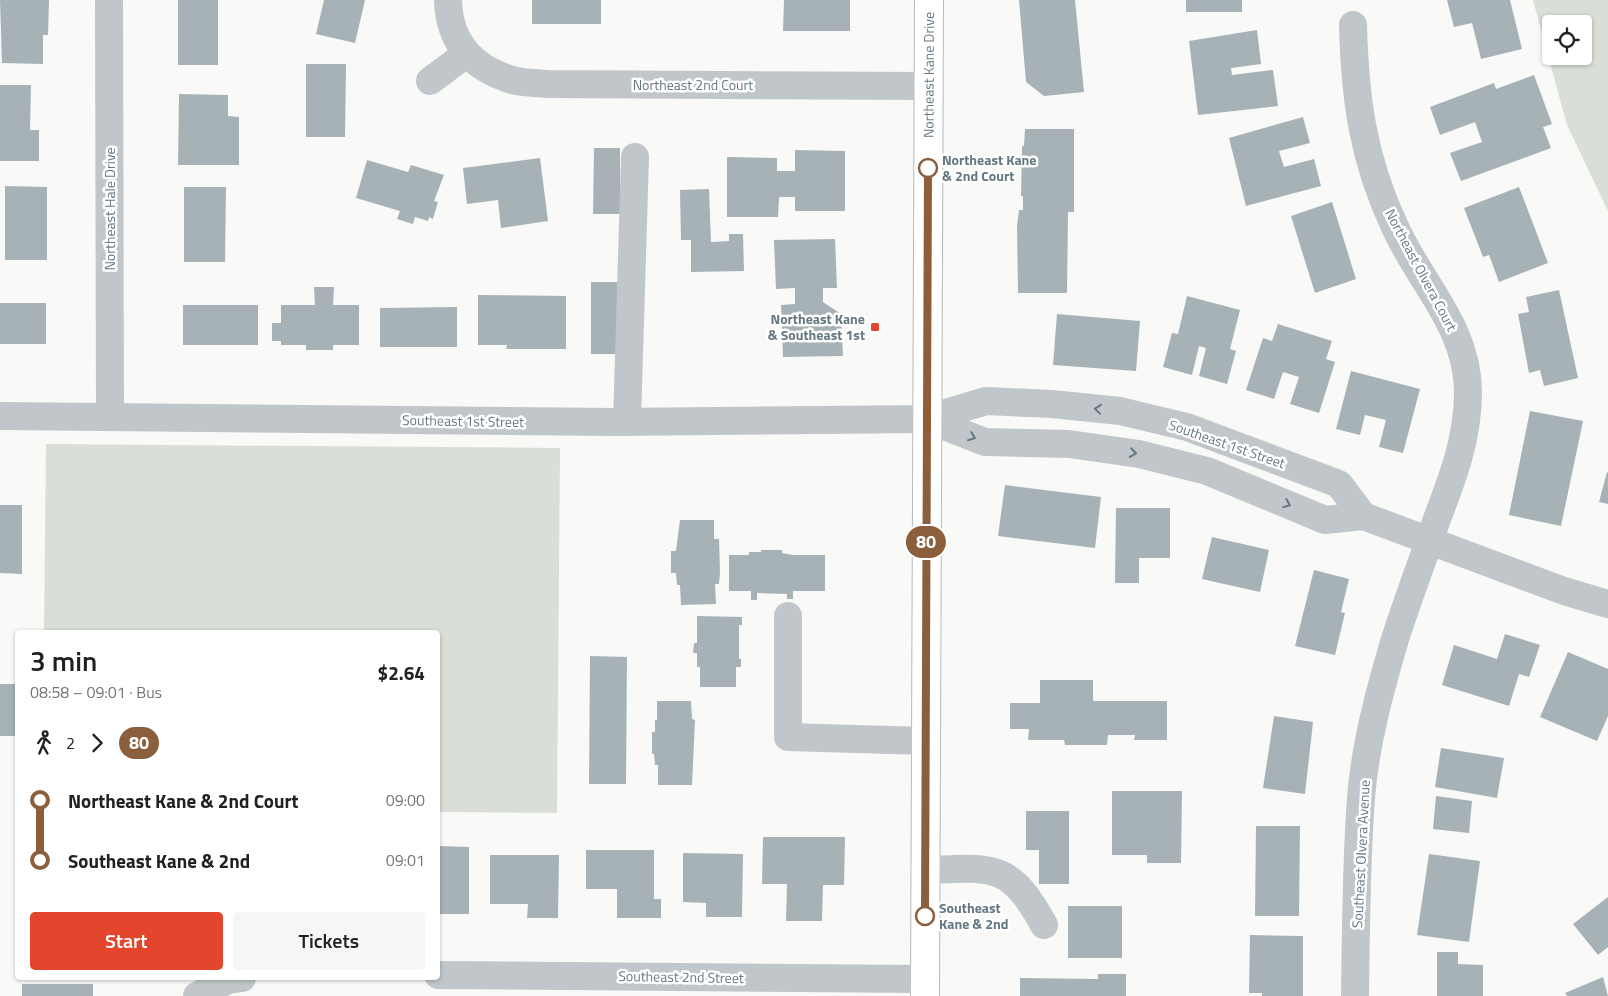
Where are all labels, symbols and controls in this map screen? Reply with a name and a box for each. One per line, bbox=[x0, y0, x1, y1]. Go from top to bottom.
street label: Northeast Kane Drive bbox=[917, 12, 939, 138]
map controls bbox=[1542, 15, 1592, 65]
button: locate bbox=[1542, 15, 1592, 65]
street label: Northeast 2nd Court bbox=[633, 74, 753, 95]
street label: Northeast Hale Drive bbox=[99, 147, 120, 271]
place label: Northeast Kane & 2nd Court bbox=[942, 149, 1036, 186]
marker: Northeast Kane & 2nd Court bbox=[918, 158, 938, 178]
street label: Northeast Olvera Court bbox=[1380, 205, 1463, 335]
place label: Northeast Kane & Southeast 1st bbox=[768, 308, 865, 345]
marker: Northeast Kane & Southeast 1st bbox=[869, 321, 881, 333]
one-way arrow bbox=[1094, 403, 1102, 414]
street label: Southeast 1st Street bbox=[402, 409, 524, 432]
street label: Southeast 1st Street bbox=[1166, 414, 1288, 473]
one-way arrow bbox=[967, 431, 976, 441]
one-way arrow bbox=[1129, 448, 1137, 458]
one-way arrow bbox=[1282, 498, 1291, 508]
line badge: 80 bbox=[904, 526, 948, 558]
text: 80 bbox=[916, 528, 936, 555]
text: 3 min bbox=[30, 639, 97, 682]
text: $2.64 bbox=[378, 658, 425, 687]
text: 08:58 – 09:01 · Bus bbox=[30, 680, 162, 704]
icon: walk bbox=[30, 729, 58, 757]
icon: forward bbox=[83, 729, 111, 757]
text: 80 bbox=[129, 729, 149, 756]
text: 2 bbox=[66, 731, 75, 755]
street label: Southeast Olvera Avenue bbox=[1346, 779, 1375, 929]
text: Northeast Kane & 2nd Court bbox=[68, 786, 298, 815]
text: 09:00 bbox=[386, 788, 425, 812]
text: Southeast Kane & 2nd bbox=[68, 846, 250, 875]
text: 09:01 bbox=[386, 848, 425, 872]
place label: Southeast Kane & 2nd bbox=[939, 897, 1009, 934]
marker: Southeast Kane & 2nd bbox=[915, 906, 935, 926]
button: Start bbox=[30, 912, 223, 970]
button: Tickets bbox=[233, 912, 425, 970]
street label: Southeast 2nd Street bbox=[618, 965, 744, 988]

